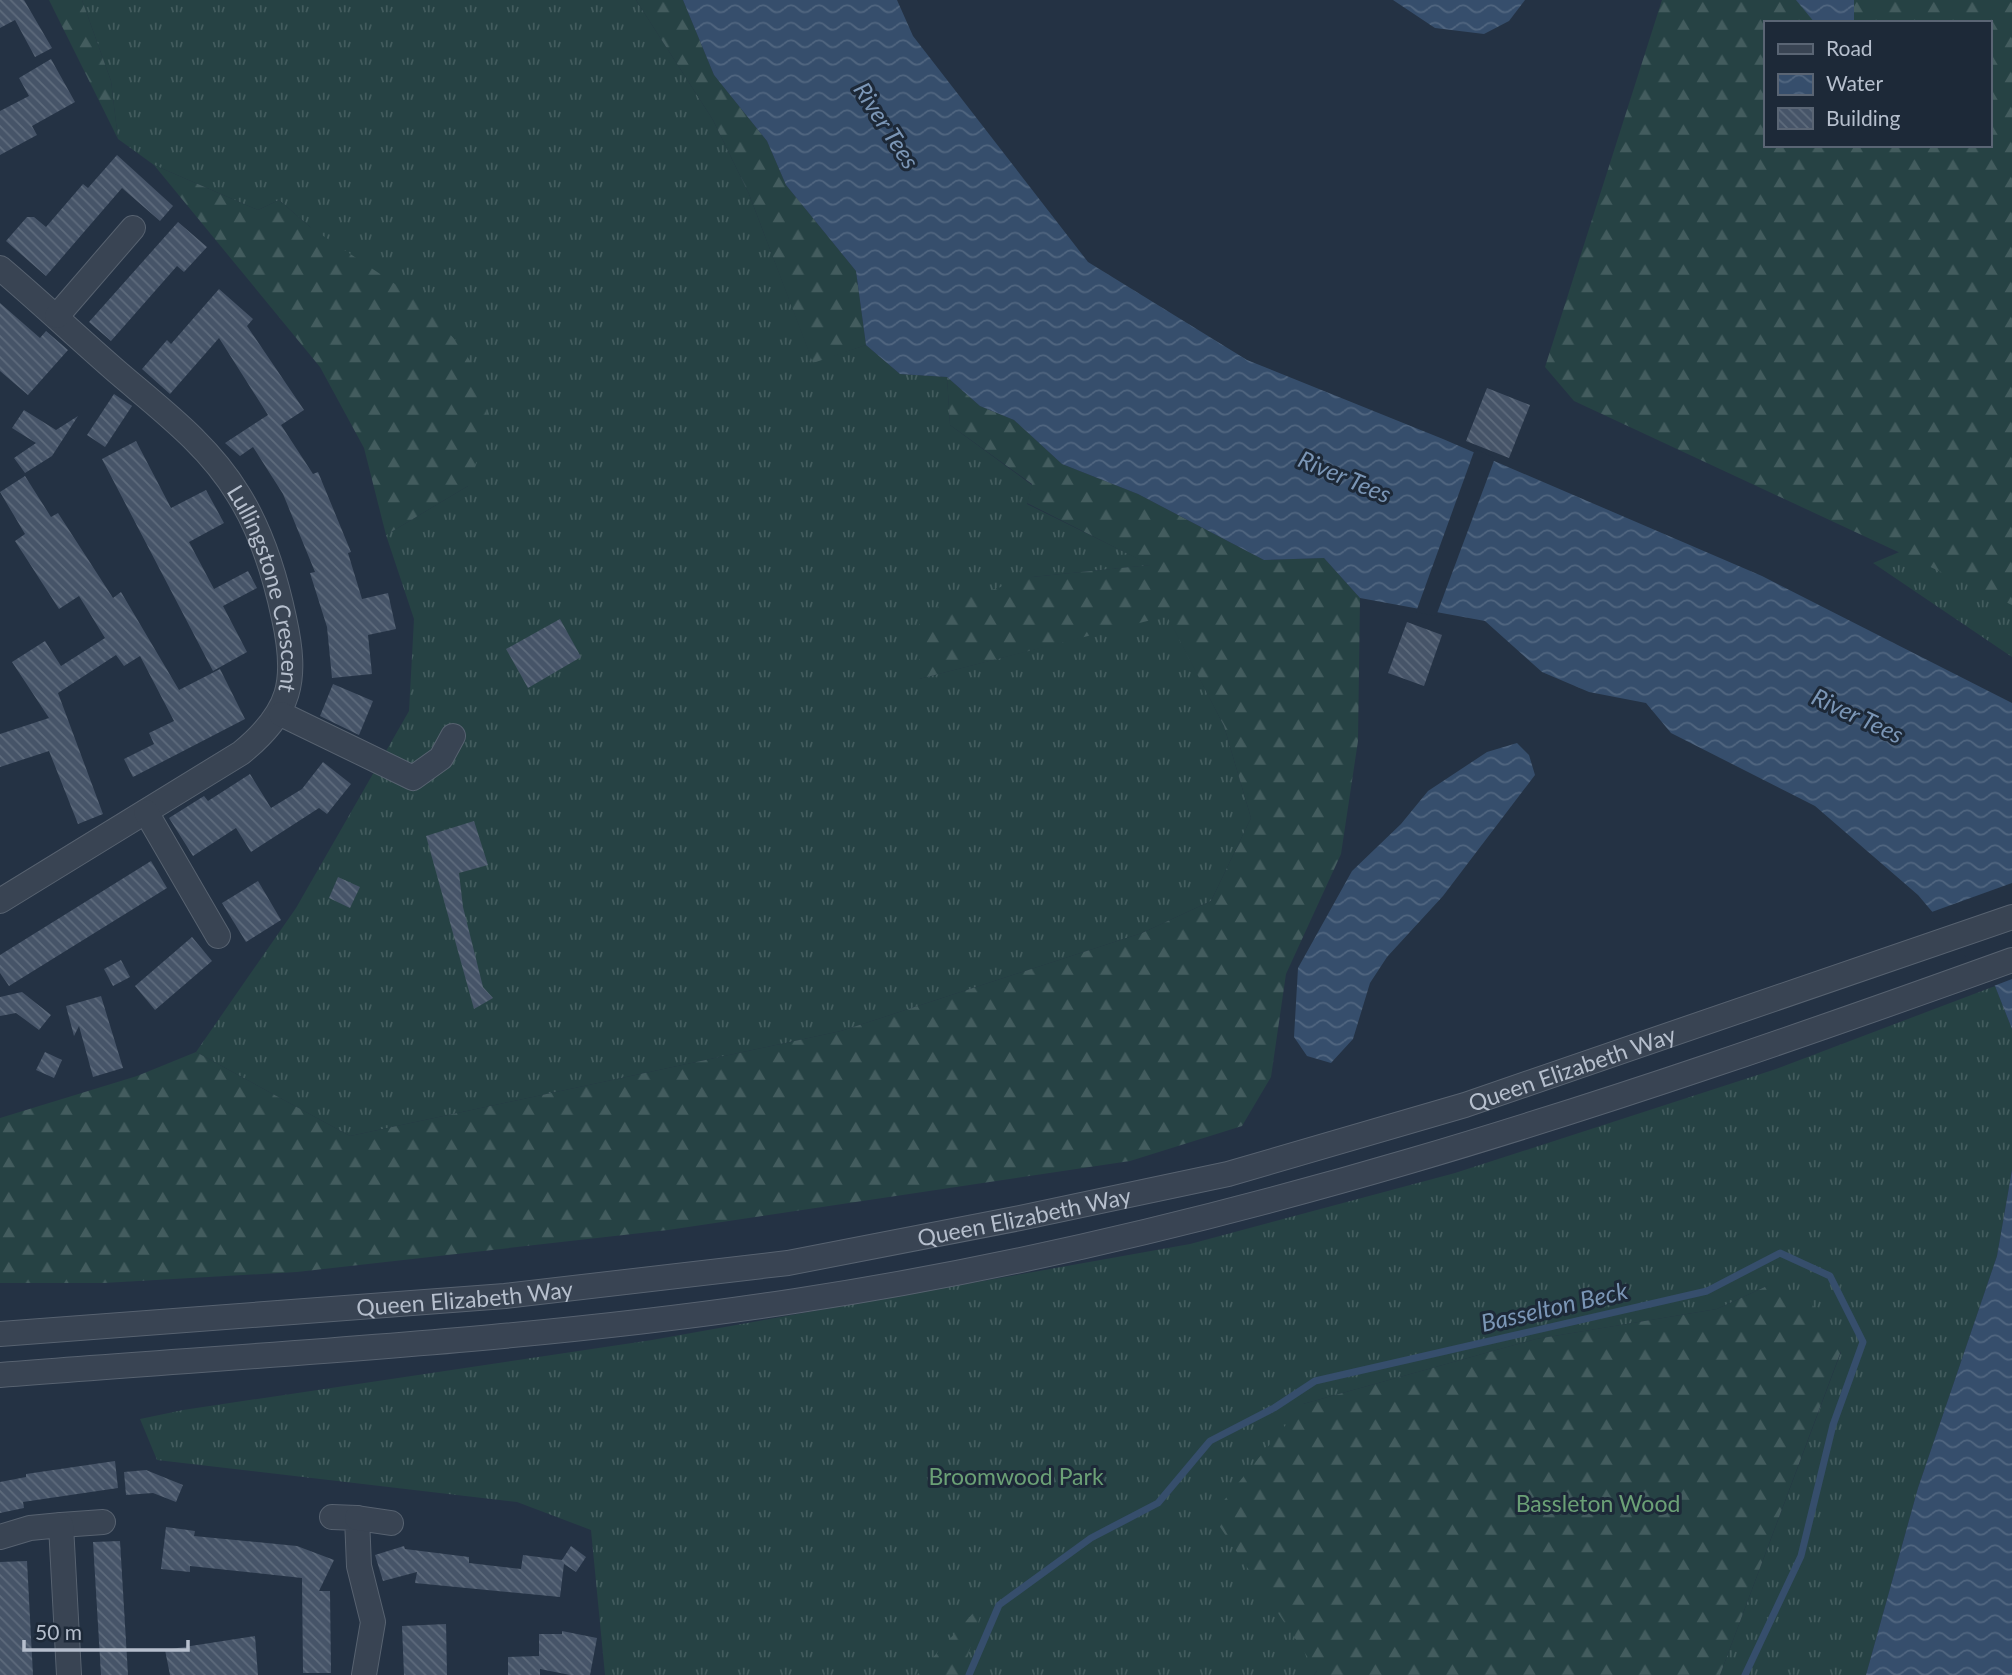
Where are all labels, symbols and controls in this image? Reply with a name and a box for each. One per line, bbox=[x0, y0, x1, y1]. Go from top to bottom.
legend bbox=[1764, 21, 1991, 147]
text: Road bbox=[1826, 35, 1873, 60]
text: Water bbox=[1826, 70, 1883, 95]
water label: River Tees bbox=[848, 76, 926, 174]
text: Building bbox=[1826, 105, 1901, 130]
water label: River Tees bbox=[1294, 444, 1396, 509]
street label: Lullingstone Crescent bbox=[222, 479, 304, 696]
water label: River Tees bbox=[1808, 681, 1909, 749]
street label: Queen Elizabeth Way bbox=[1464, 1020, 1679, 1117]
street label: Queen Elizabeth Way bbox=[915, 1181, 1134, 1252]
street label: Queen Elizabeth Way bbox=[355, 1274, 575, 1321]
water label: Basselton Beck bbox=[1478, 1275, 1631, 1337]
park label: Broomwood Park bbox=[928, 1462, 1104, 1490]
park label: Bassleton Wood bbox=[1516, 1489, 1680, 1517]
scale bar bbox=[24, 1608, 189, 1652]
text: 50 m bbox=[35, 1619, 82, 1644]

